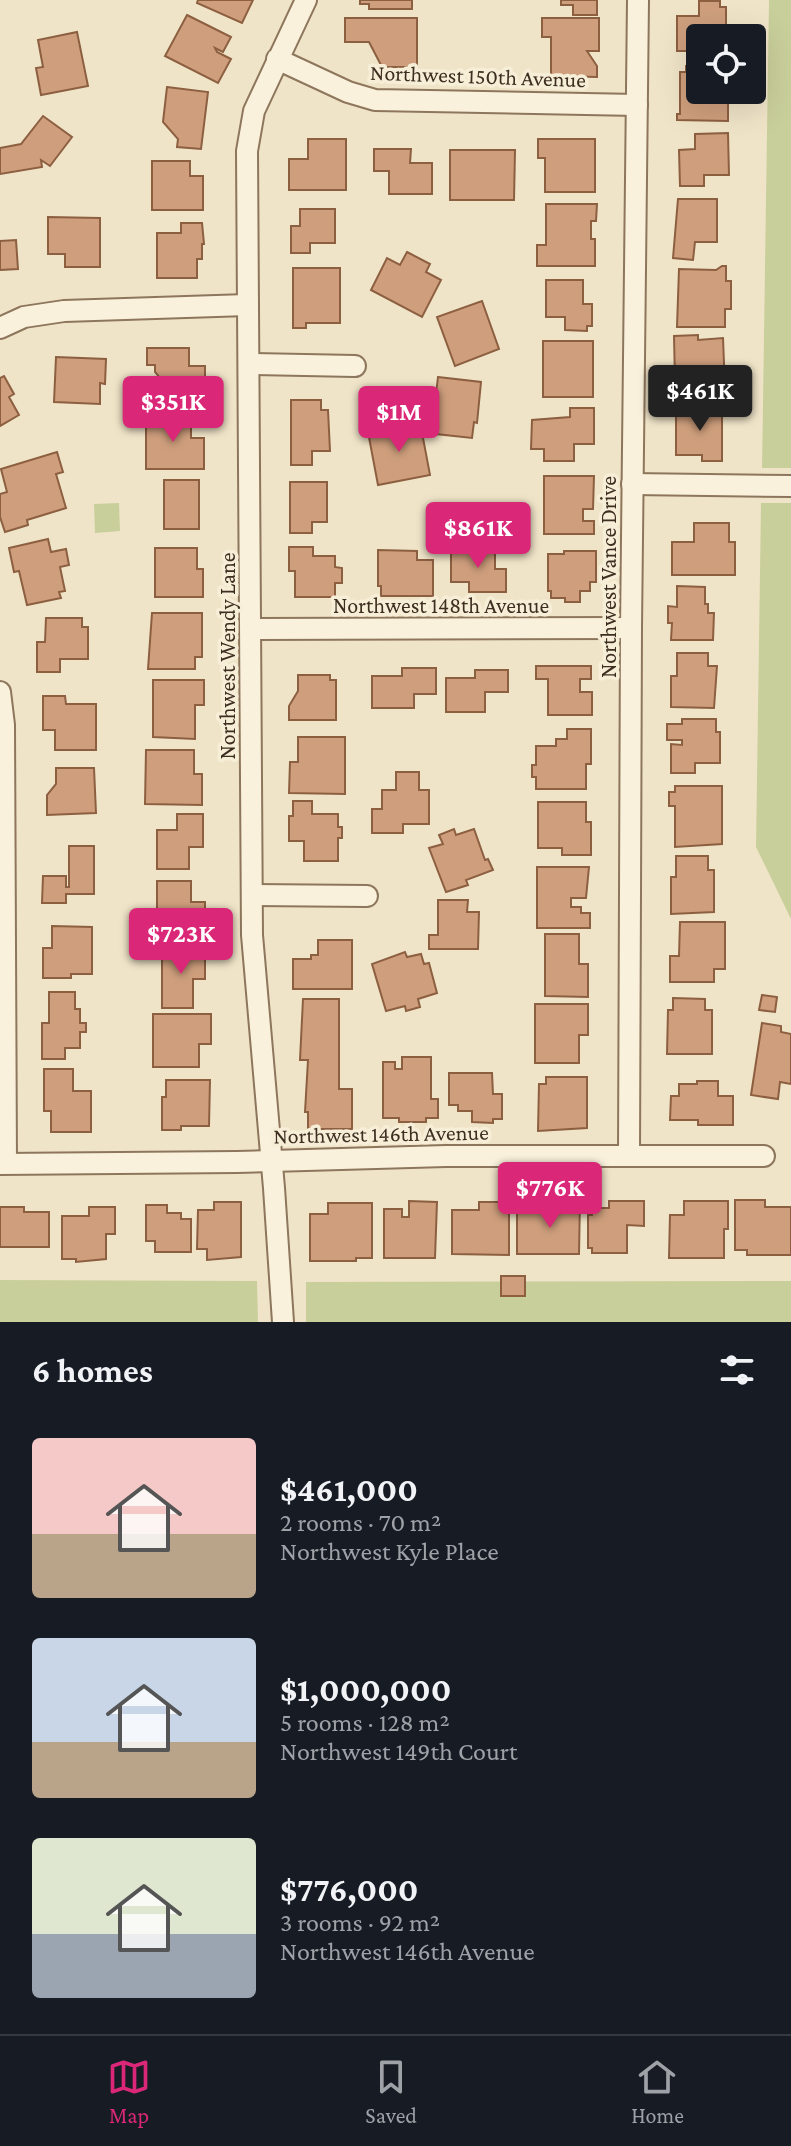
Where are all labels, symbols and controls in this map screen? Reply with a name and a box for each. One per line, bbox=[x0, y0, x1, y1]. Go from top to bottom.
map controls bbox=[686, 24, 766, 104]
button: locate bbox=[686, 24, 766, 104]
street label: Northwest 150th Avenue bbox=[370, 60, 586, 92]
pin: $461K bbox=[644, 365, 756, 433]
pin: $351K bbox=[117, 376, 229, 444]
text: $461K bbox=[666, 376, 734, 405]
pin: $1M bbox=[360, 386, 438, 454]
text: $351K bbox=[141, 387, 205, 416]
text: $1M bbox=[376, 397, 422, 426]
street label: Northwest Vance Drive bbox=[596, 476, 621, 678]
pin: $861K bbox=[422, 502, 534, 570]
text: $861K bbox=[444, 513, 512, 542]
street label: Northwest Wendy Lane bbox=[215, 552, 240, 760]
street label: Northwest 148th Avenue bbox=[333, 593, 549, 618]
pin: $723K bbox=[125, 908, 237, 976]
text: $723K bbox=[147, 919, 215, 948]
street label: Northwest 146th Avenue bbox=[273, 1120, 489, 1148]
pin: $776K bbox=[494, 1162, 606, 1230]
text: $776K bbox=[516, 1173, 584, 1202]
icon: filters bbox=[715, 1348, 759, 1392]
text: 6 homes bbox=[32, 1352, 153, 1389]
icon: home bbox=[96, 1470, 192, 1566]
text: $461,000 bbox=[280, 1471, 418, 1508]
text: 2 rooms · 70 m² bbox=[280, 1508, 441, 1537]
text: Northwest Kyle Place bbox=[280, 1537, 499, 1566]
icon: home bbox=[96, 1670, 192, 1766]
text: $1,000,000 bbox=[280, 1671, 451, 1708]
text: 5 rooms · 128 m² bbox=[280, 1708, 450, 1737]
text: Northwest 149th Court bbox=[280, 1737, 518, 1766]
icon: home bbox=[96, 1870, 192, 1966]
text: $776,000 bbox=[280, 1871, 418, 1908]
text: 3 rooms · 92 m² bbox=[280, 1908, 440, 1937]
text: Northwest 146th Avenue bbox=[280, 1937, 535, 1966]
tab: Map bbox=[107, 2055, 151, 2128]
tab: Saved bbox=[365, 2055, 417, 2128]
tab: Home bbox=[631, 2055, 684, 2128]

